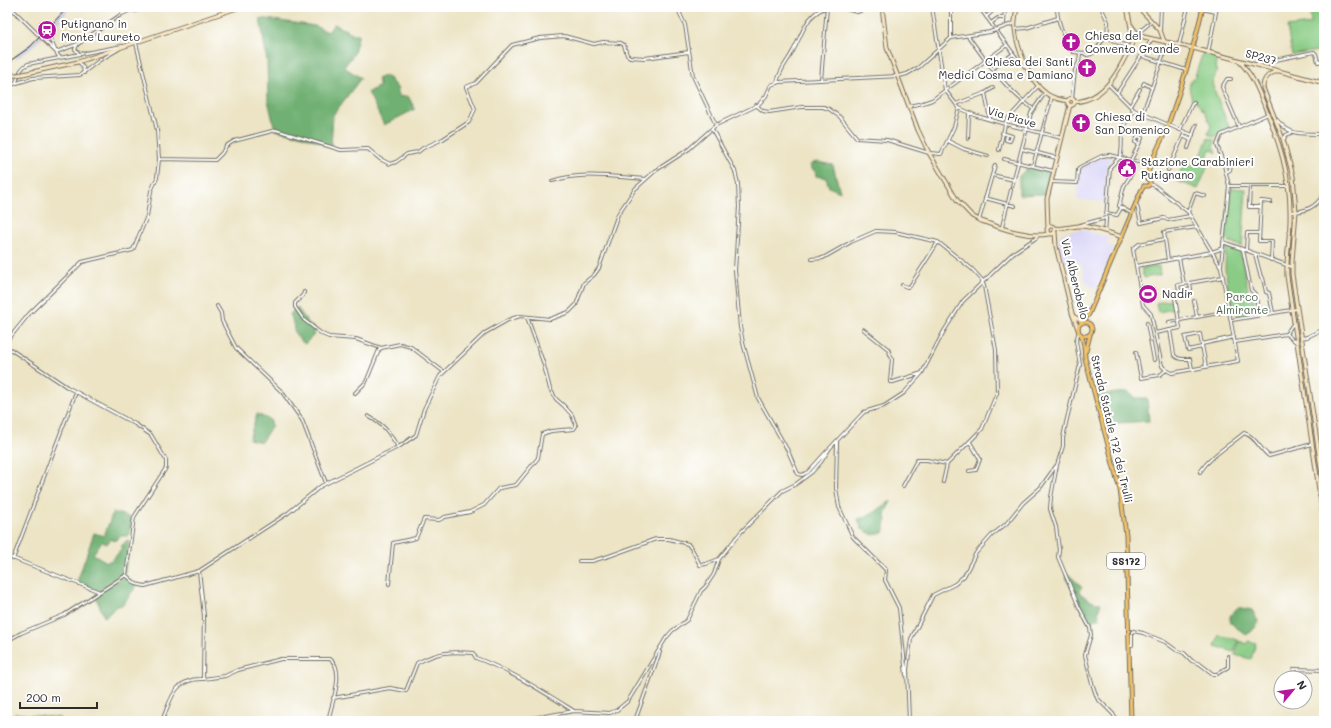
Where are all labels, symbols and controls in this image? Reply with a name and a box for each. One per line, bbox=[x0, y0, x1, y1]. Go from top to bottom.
place label: Putignano in Monte Laureto bbox=[61, 16, 140, 44]
station icon: Putignano in Monte Laureto bbox=[36, 19, 58, 41]
place label: Chiesa del Convento Grande bbox=[1085, 28, 1180, 56]
church icon: Chiesa del Convento Grande bbox=[1060, 31, 1082, 53]
street label: SP237 bbox=[1244, 45, 1278, 68]
place label: Chiesa dei Santi Medici Cosma e Damiano bbox=[939, 54, 1073, 82]
church icon: Chiesa dei Santi Medici Cosma e Damiano bbox=[1076, 57, 1098, 79]
street label: Via Piave bbox=[986, 102, 1039, 131]
place label: Chiesa di San Domenico bbox=[1095, 109, 1170, 137]
church icon: Chiesa di San Domenico bbox=[1070, 112, 1092, 134]
place label: Stazione Carabinieri Putignano bbox=[1141, 154, 1254, 182]
public building icon: Stazione Carabinieri Putignano bbox=[1116, 157, 1138, 179]
street label: Via Alberobello bbox=[1058, 237, 1093, 321]
sports icon: Nadir bbox=[1137, 283, 1159, 305]
place label: Nadir bbox=[1162, 286, 1193, 301]
park label: Parco Almirante bbox=[1216, 289, 1269, 317]
street label: Strada Statale 172 dei Trulli bbox=[1088, 353, 1137, 504]
road number: SS172 bbox=[1107, 553, 1145, 569]
north arrow bbox=[1273, 670, 1313, 710]
text: N bbox=[1294, 678, 1311, 692]
scale bar bbox=[20, 684, 97, 710]
text: 200 m bbox=[26, 689, 61, 705]

